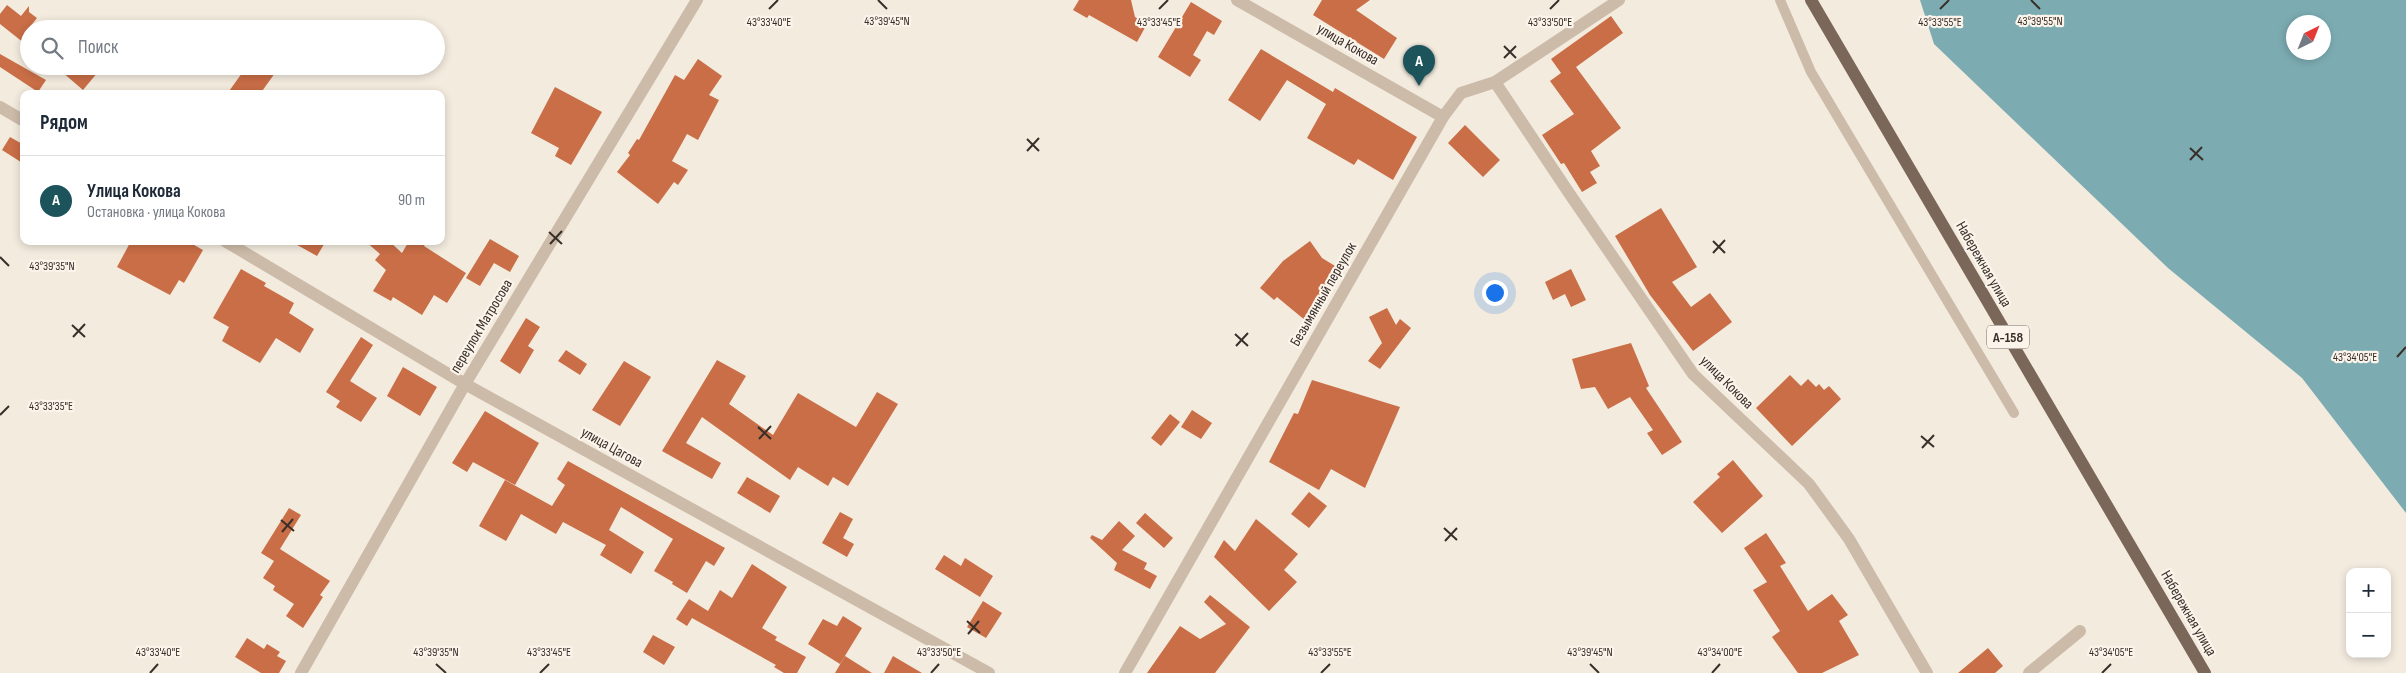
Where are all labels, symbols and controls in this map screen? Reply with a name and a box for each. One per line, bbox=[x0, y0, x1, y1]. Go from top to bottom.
text: 43°39'45"N bbox=[864, 14, 910, 29]
text: 43°39'55"N bbox=[2017, 14, 2063, 29]
text: 43°33'40"E bbox=[747, 15, 791, 30]
text: 43°33'45"E bbox=[1137, 15, 1181, 30]
text: 43°33'50"E bbox=[1528, 15, 1572, 30]
text: 43°33'55"E bbox=[1918, 15, 1962, 30]
north arrow bbox=[2286, 15, 2331, 60]
street label: улица Кокова bbox=[1313, 19, 1382, 70]
search box bbox=[20, 20, 445, 75]
icon: search bbox=[38, 34, 66, 62]
text: Поиск bbox=[78, 36, 118, 59]
pin: A bbox=[1403, 45, 1435, 86]
text: Рядом bbox=[40, 110, 88, 135]
text: Улица Кокова bbox=[87, 180, 181, 203]
text: A bbox=[52, 191, 60, 210]
text: 90 m bbox=[398, 191, 425, 210]
text: Остановка · улица Кокова bbox=[87, 203, 225, 222]
street label: Набережная улица bbox=[1951, 218, 2016, 311]
street label: Безымянный переулок bbox=[1286, 239, 1361, 350]
text: 43°39'35"N bbox=[29, 259, 75, 274]
street label: переулок Матросова bbox=[446, 276, 517, 377]
your location bbox=[1482, 280, 1508, 306]
road number: А-158 bbox=[1987, 326, 2029, 348]
text: 43°34'05"E bbox=[2333, 350, 2377, 365]
street label: улица Кокова bbox=[1696, 352, 1758, 413]
text: 43°33'35"E bbox=[29, 399, 73, 414]
street label: улица Цагова bbox=[578, 423, 646, 472]
street label: Набережная улица bbox=[2156, 567, 2221, 660]
map controls bbox=[2346, 568, 2391, 658]
button: + bbox=[2346, 568, 2391, 613]
button: − bbox=[2346, 613, 2391, 658]
text: 43°33'40"E bbox=[136, 645, 180, 660]
text: 43°39'35"N bbox=[413, 645, 459, 660]
text: 43°33'45"E bbox=[527, 645, 571, 660]
text: 43°33'50"E bbox=[917, 645, 961, 660]
text: 43°33'55"E bbox=[1308, 645, 1352, 660]
text: 43°39'45"N bbox=[1567, 645, 1613, 660]
text: 43°34'00"E bbox=[1698, 645, 1742, 660]
text: 43°34'05"E bbox=[2089, 645, 2133, 660]

